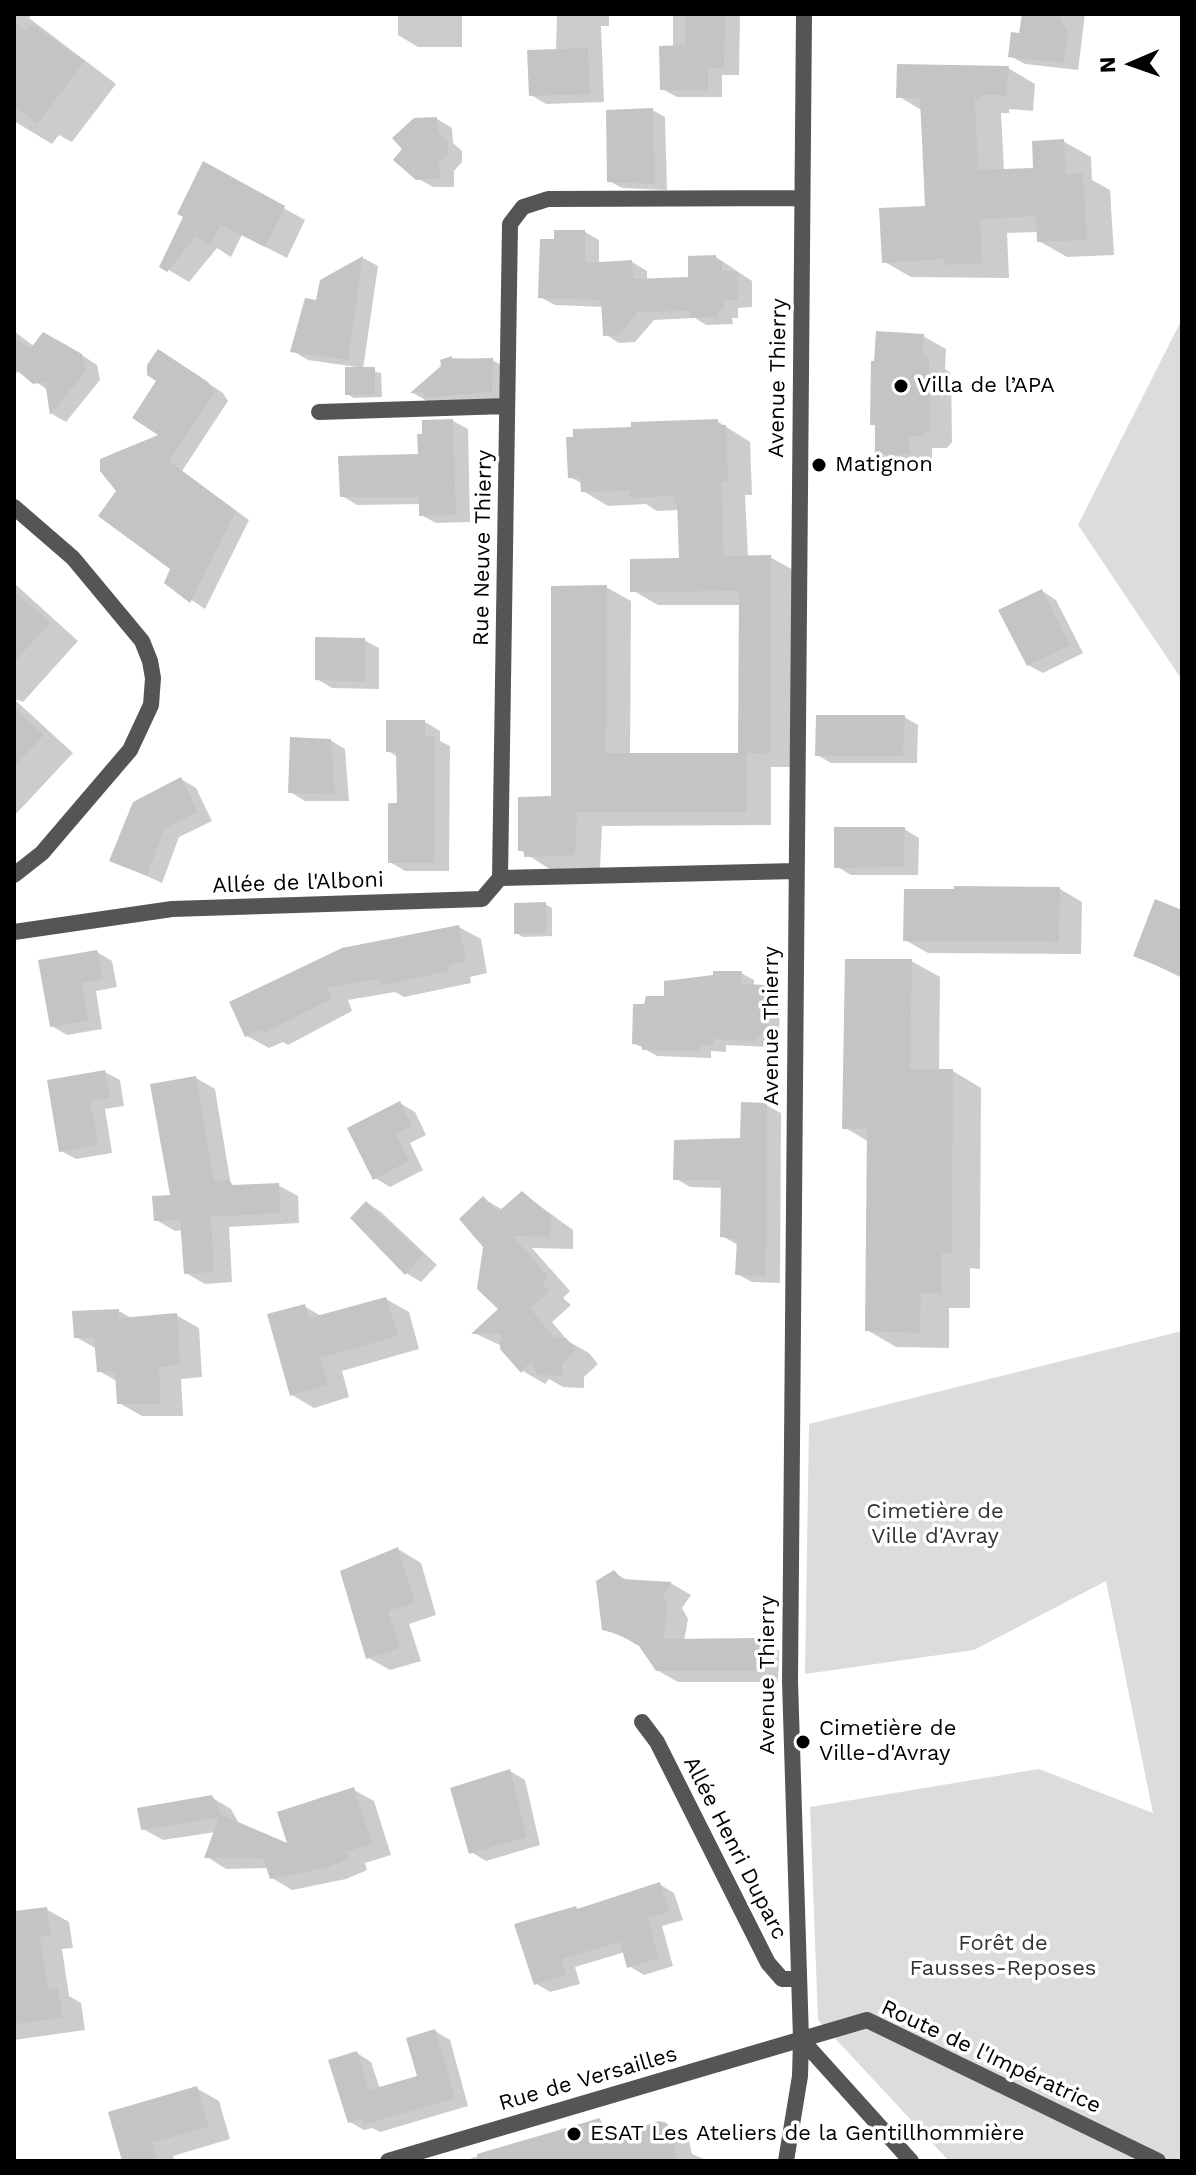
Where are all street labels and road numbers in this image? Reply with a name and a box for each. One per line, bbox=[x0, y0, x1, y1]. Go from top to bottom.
street label: Avenue Thierry bbox=[763, 298, 793, 458]
street label: Rue Neuve Thierry bbox=[468, 450, 498, 646]
street label: Allée de l'Alboni bbox=[212, 867, 384, 899]
street label: Avenue Thierry bbox=[759, 946, 785, 1106]
street label: Avenue Thierry bbox=[755, 1595, 781, 1755]
street label: Allée Henri Duparc bbox=[677, 1752, 793, 1944]
street label: Route de l'Impératrice bbox=[877, 1994, 1105, 2120]
street label: Rue de Versailles bbox=[496, 2041, 680, 2117]

